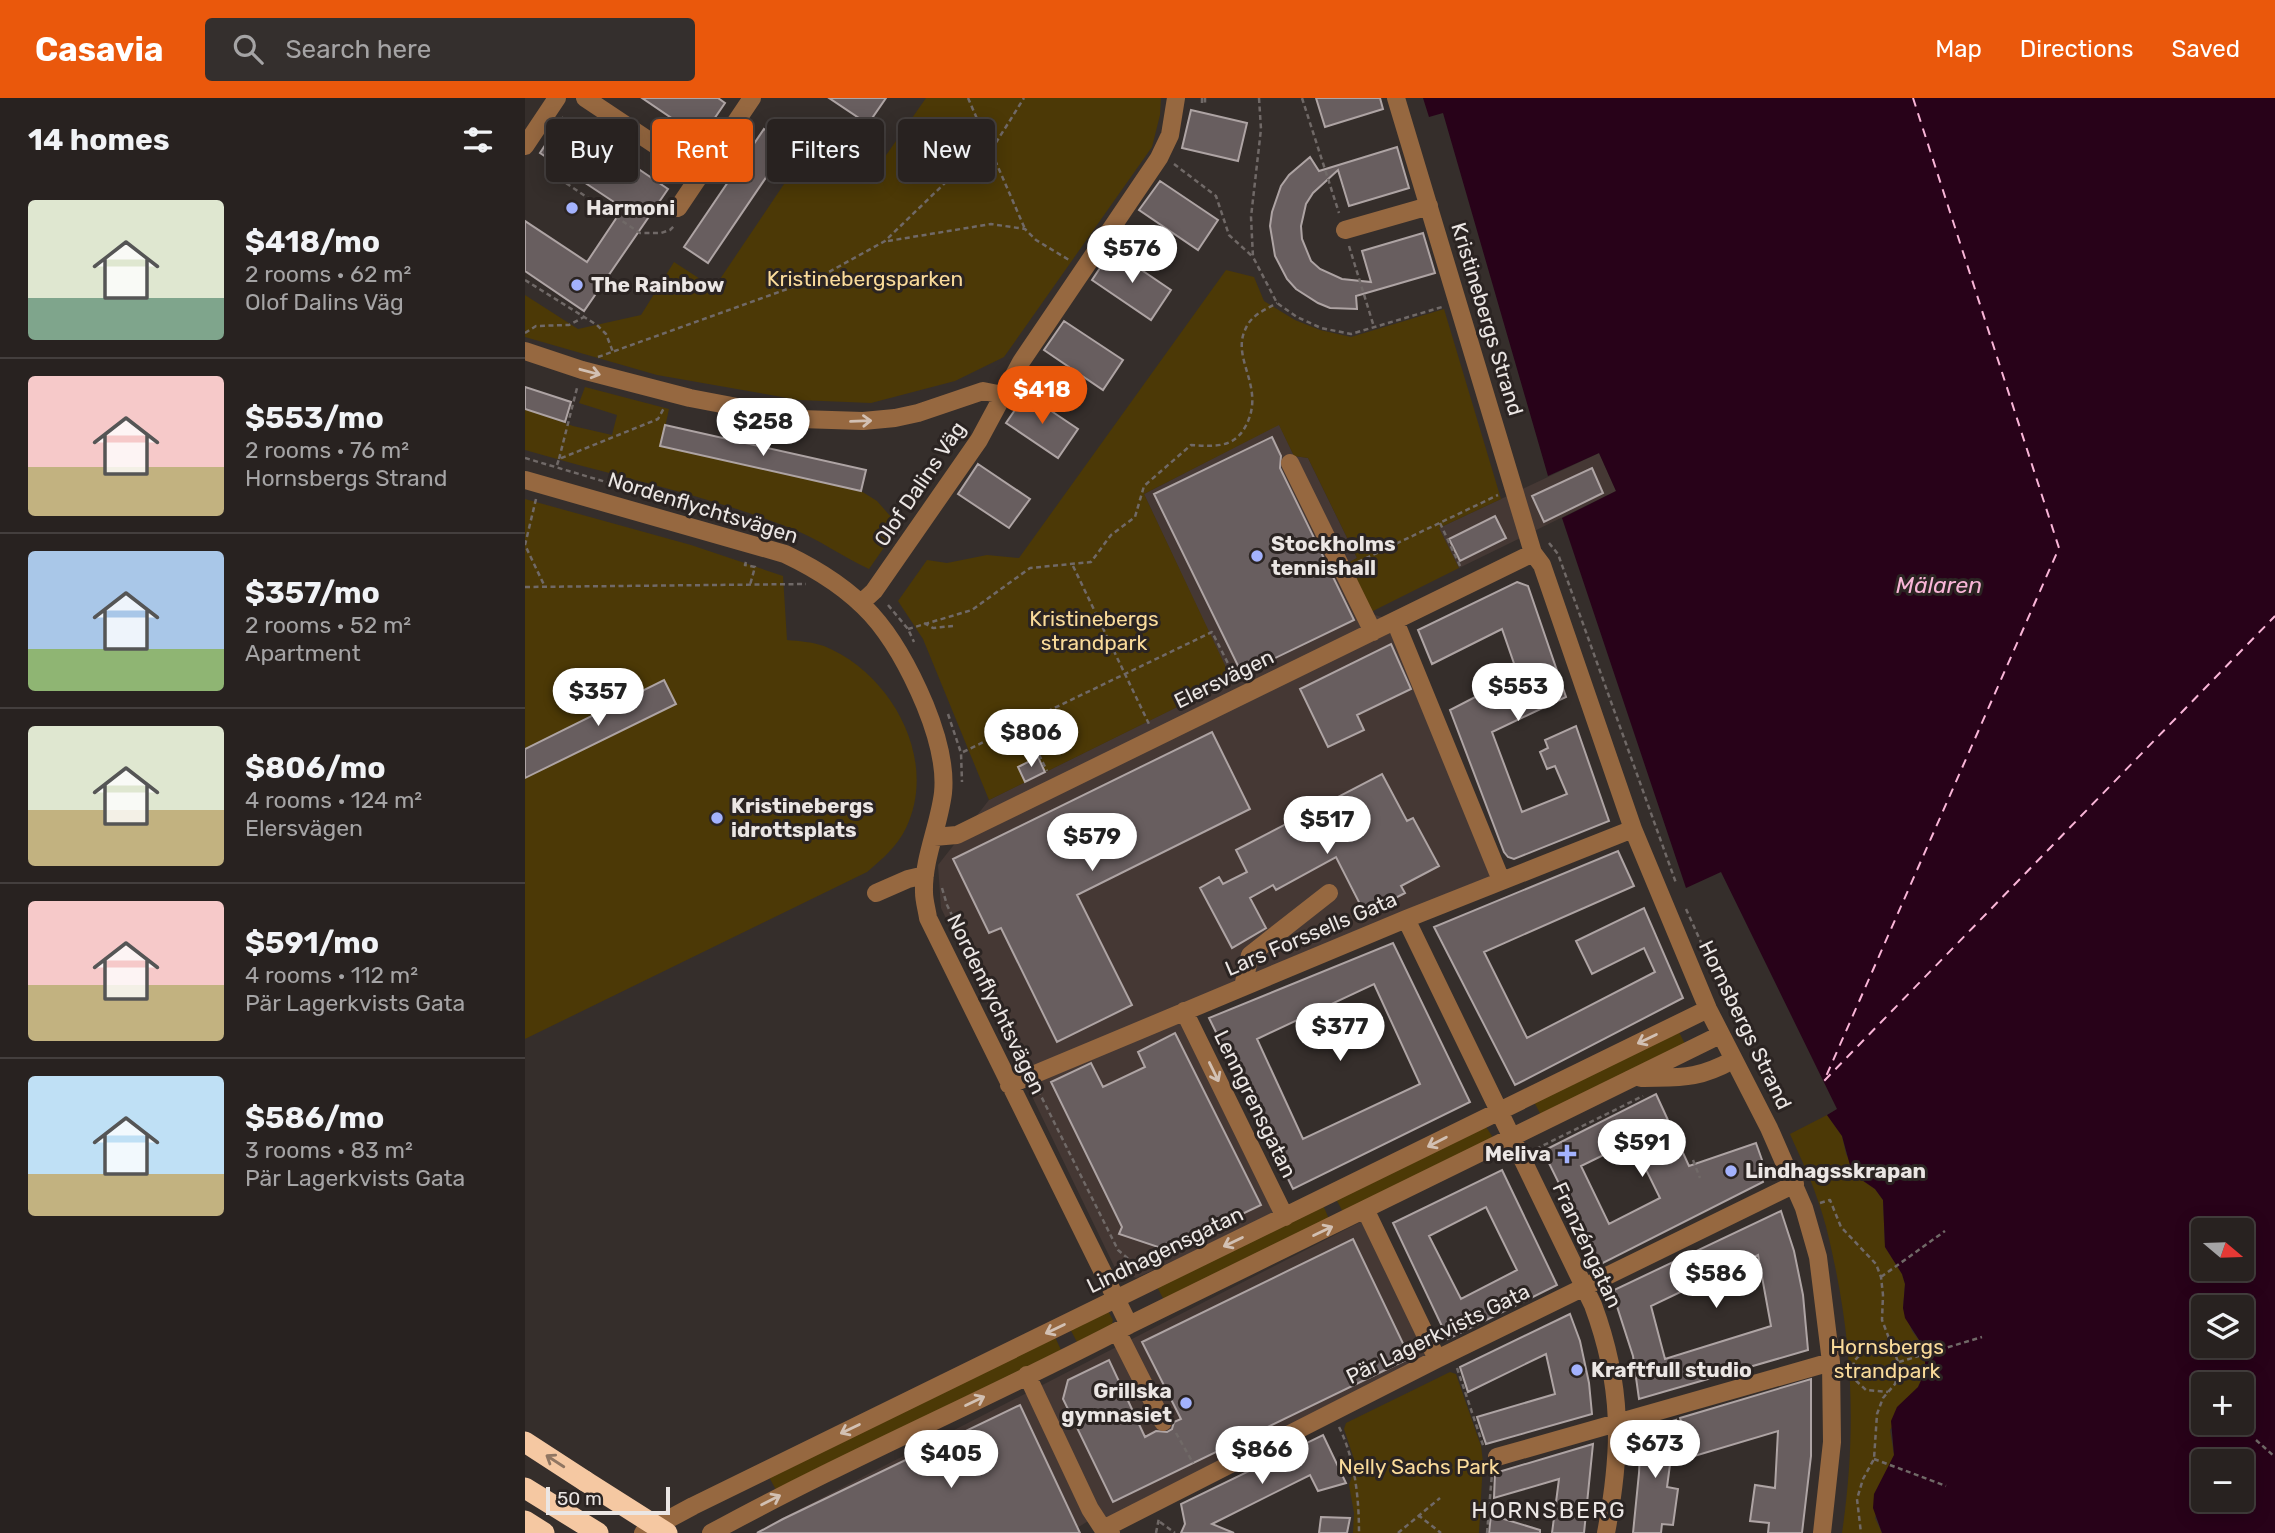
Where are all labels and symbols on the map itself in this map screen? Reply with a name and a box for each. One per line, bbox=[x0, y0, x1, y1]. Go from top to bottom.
place label: Harmoni bbox=[586, 195, 675, 220]
marker: Harmoni bbox=[564, 200, 580, 216]
street label: Kristinebergs Strand bbox=[1446, 219, 1529, 418]
pin: $576 bbox=[1091, 226, 1173, 285]
park label: Kristinebergsparken bbox=[767, 266, 963, 291]
place label: The Rainbow bbox=[591, 272, 725, 297]
marker: The Rainbow bbox=[569, 277, 585, 293]
one-way arrow bbox=[578, 366, 601, 379]
pin: $418 bbox=[1001, 366, 1083, 426]
pin: $258 bbox=[722, 398, 804, 458]
one-way arrow bbox=[849, 414, 872, 427]
street label: Olof Dalins Väg bbox=[869, 417, 970, 551]
street label: Nordenflychtsvägen bbox=[605, 467, 801, 548]
place label: Stockholms tennishall bbox=[1271, 531, 1396, 580]
marker: Stockholms tennishall bbox=[1249, 548, 1265, 564]
water label: Mälaren bbox=[1896, 571, 1982, 599]
park label: Kristinebergs strandpark bbox=[1029, 606, 1159, 655]
street label: Elersvägen bbox=[1170, 644, 1278, 713]
pin: $553 bbox=[1477, 664, 1559, 723]
pin: $357 bbox=[557, 668, 639, 728]
pin: $806 bbox=[990, 710, 1072, 769]
place label: Kristinebergs idrottsplats bbox=[731, 793, 874, 842]
pin: $517 bbox=[1286, 796, 1368, 856]
marker: Kristinebergs idrottsplats bbox=[709, 810, 725, 826]
pin: $579 bbox=[1051, 814, 1133, 873]
street label: Lars Forssells Gata bbox=[1221, 886, 1400, 981]
street label: Nordenflychtsvägen bbox=[942, 909, 1051, 1098]
street label: Hornsbergs Strand bbox=[1694, 936, 1797, 1113]
pin: $377 bbox=[1299, 1004, 1381, 1063]
street label: Lenngrensgatan bbox=[1209, 1026, 1302, 1182]
one-way arrow bbox=[1637, 1033, 1658, 1046]
one-way arrow bbox=[1208, 1061, 1222, 1082]
pin: $591 bbox=[1601, 1119, 1683, 1179]
one-way arrow bbox=[1427, 1135, 1448, 1149]
place label: Meliva bbox=[1485, 1141, 1551, 1166]
marker: Meliva bbox=[1557, 1144, 1577, 1164]
place label: Lindhagsskrapan bbox=[1745, 1158, 1926, 1183]
marker: Lindhagsskrapan bbox=[1723, 1163, 1739, 1179]
street label: Franzéngatan bbox=[1547, 1178, 1627, 1312]
street label: Lindhagensgatan bbox=[1083, 1201, 1247, 1298]
north arrow bbox=[2191, 1218, 2254, 1281]
one-way arrow bbox=[1312, 1223, 1333, 1237]
one-way arrow bbox=[1223, 1236, 1244, 1250]
pin: $586 bbox=[1675, 1250, 1757, 1310]
street label: Pär Lagerkvists Gata bbox=[1342, 1278, 1534, 1389]
one-way arrow bbox=[1045, 1323, 1066, 1337]
park label: Hornsbergs strandpark bbox=[1830, 1334, 1944, 1383]
place label: Kraftfull studio bbox=[1591, 1357, 1752, 1382]
marker: Kraftfull studio bbox=[1569, 1362, 1585, 1378]
place label: Grillska gymnasiet bbox=[1061, 1378, 1172, 1427]
one-way arrow bbox=[964, 1393, 985, 1407]
marker: Grillska gymnasiet bbox=[1178, 1395, 1194, 1411]
pin: $673 bbox=[1614, 1420, 1696, 1480]
one-way arrow bbox=[840, 1423, 861, 1436]
pin: $866 bbox=[1221, 1426, 1303, 1486]
pin: $405 bbox=[910, 1430, 992, 1490]
one-way arrow bbox=[546, 1454, 565, 1469]
park label: Nelly Sachs Park bbox=[1338, 1454, 1500, 1479]
scale bar bbox=[546, 1484, 670, 1516]
one-way arrow bbox=[760, 1493, 781, 1507]
district label: HORNSBERG bbox=[1471, 1496, 1627, 1524]

